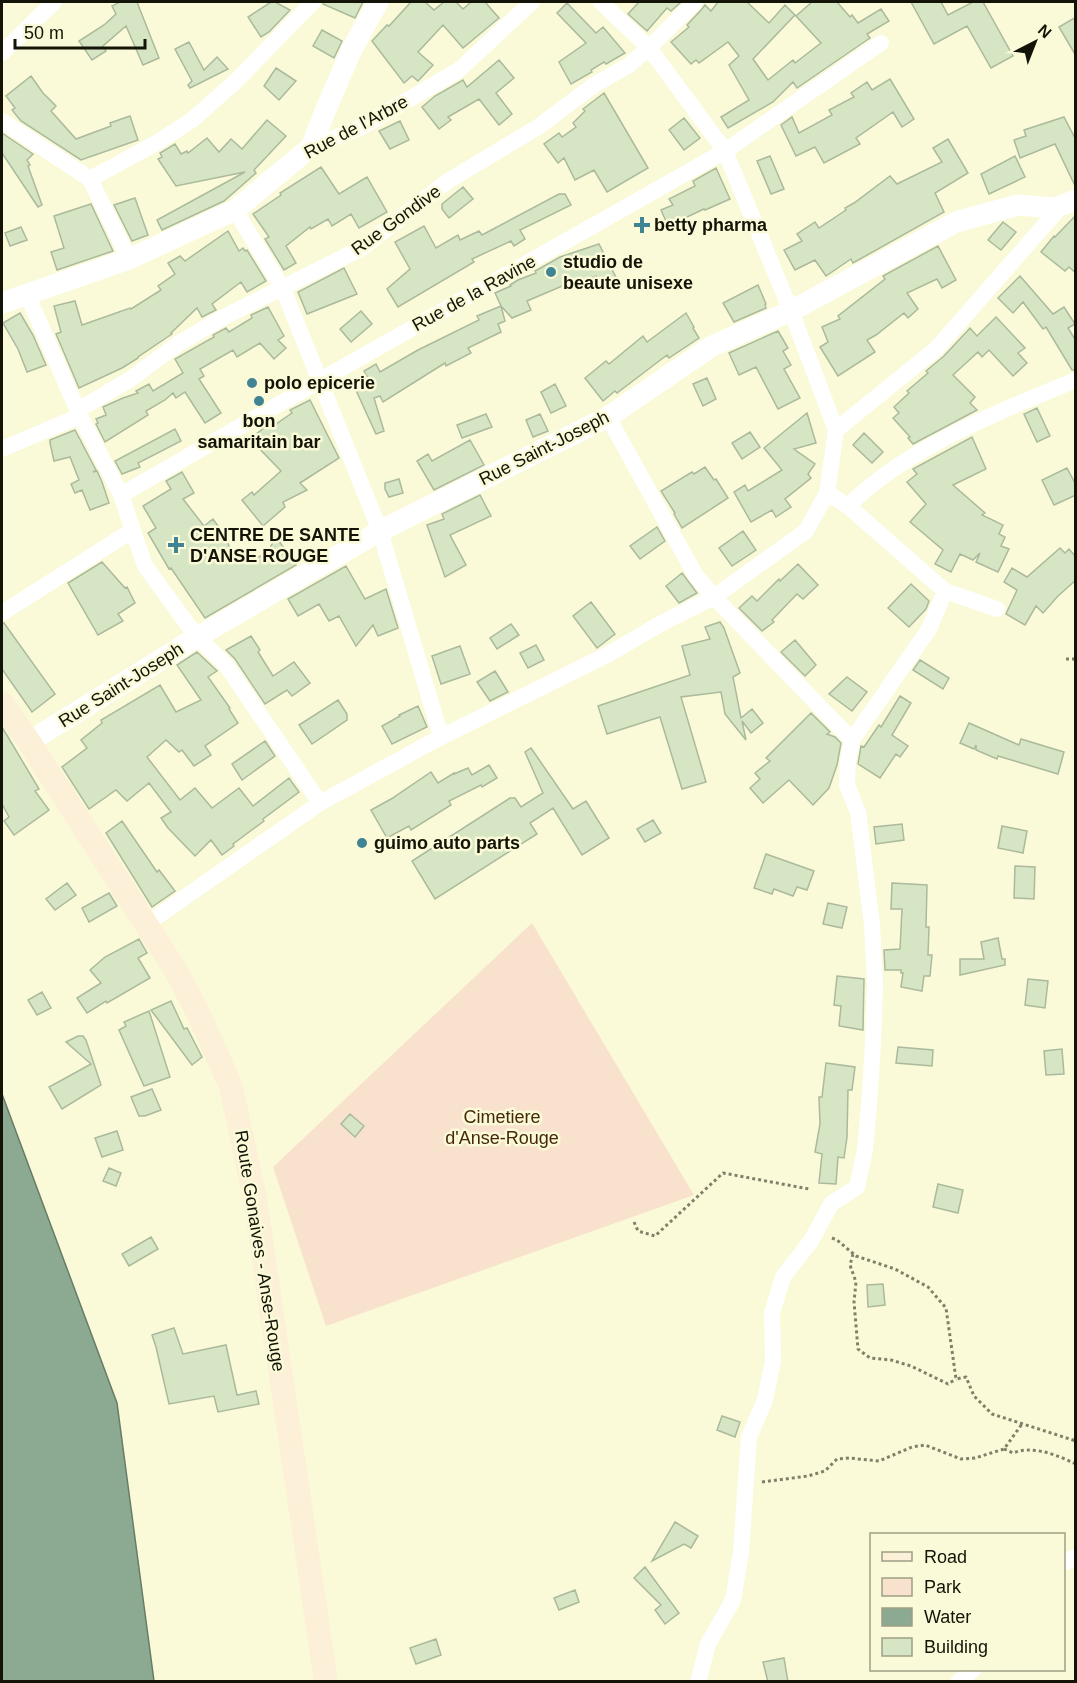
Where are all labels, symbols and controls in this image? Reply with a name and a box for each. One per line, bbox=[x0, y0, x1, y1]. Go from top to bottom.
scale bar bbox=[15, 12, 146, 50]
north arrow bbox=[1005, 12, 1065, 72]
text: N bbox=[1035, 21, 1055, 41]
text: 50 m bbox=[24, 23, 64, 43]
street label: Rue de l'Arbre bbox=[301, 91, 411, 163]
street label: Rue Gondive bbox=[348, 181, 444, 259]
place label: betty pharma bbox=[654, 215, 768, 235]
marker: betty pharma bbox=[635, 218, 649, 232]
street label: Rue de la Ravine bbox=[409, 251, 539, 335]
place label: studio de beaute unisexe bbox=[563, 252, 693, 293]
marker: studio de beaute unisexe bbox=[544, 265, 558, 279]
place label: polo epicerie bbox=[264, 373, 375, 393]
marker: polo epicerie bbox=[245, 376, 259, 390]
marker: bon samaritain bar bbox=[252, 394, 266, 408]
street label: Rue Saint-Joseph bbox=[476, 407, 612, 489]
place label: bon samaritain bar bbox=[197, 411, 321, 452]
place label: CENTRE DE SANTE D'ANSE ROUGE bbox=[190, 525, 360, 566]
marker: CENTRE DE SANTE D'ANSE ROUGE bbox=[167, 536, 185, 554]
street label: Rue Saint-Joseph bbox=[55, 639, 187, 731]
place label: guimo auto parts bbox=[374, 833, 520, 853]
marker: guimo auto parts bbox=[355, 836, 369, 850]
park label: Cimetiere d'Anse-Rouge bbox=[445, 1107, 559, 1148]
street label: Route Gonaives - Anse-Rouge bbox=[231, 1129, 289, 1373]
legend bbox=[870, 1533, 1065, 1671]
text: Road bbox=[924, 1547, 967, 1567]
text: Park bbox=[924, 1577, 962, 1597]
text: Water bbox=[924, 1607, 971, 1627]
text: Building bbox=[924, 1637, 988, 1657]

